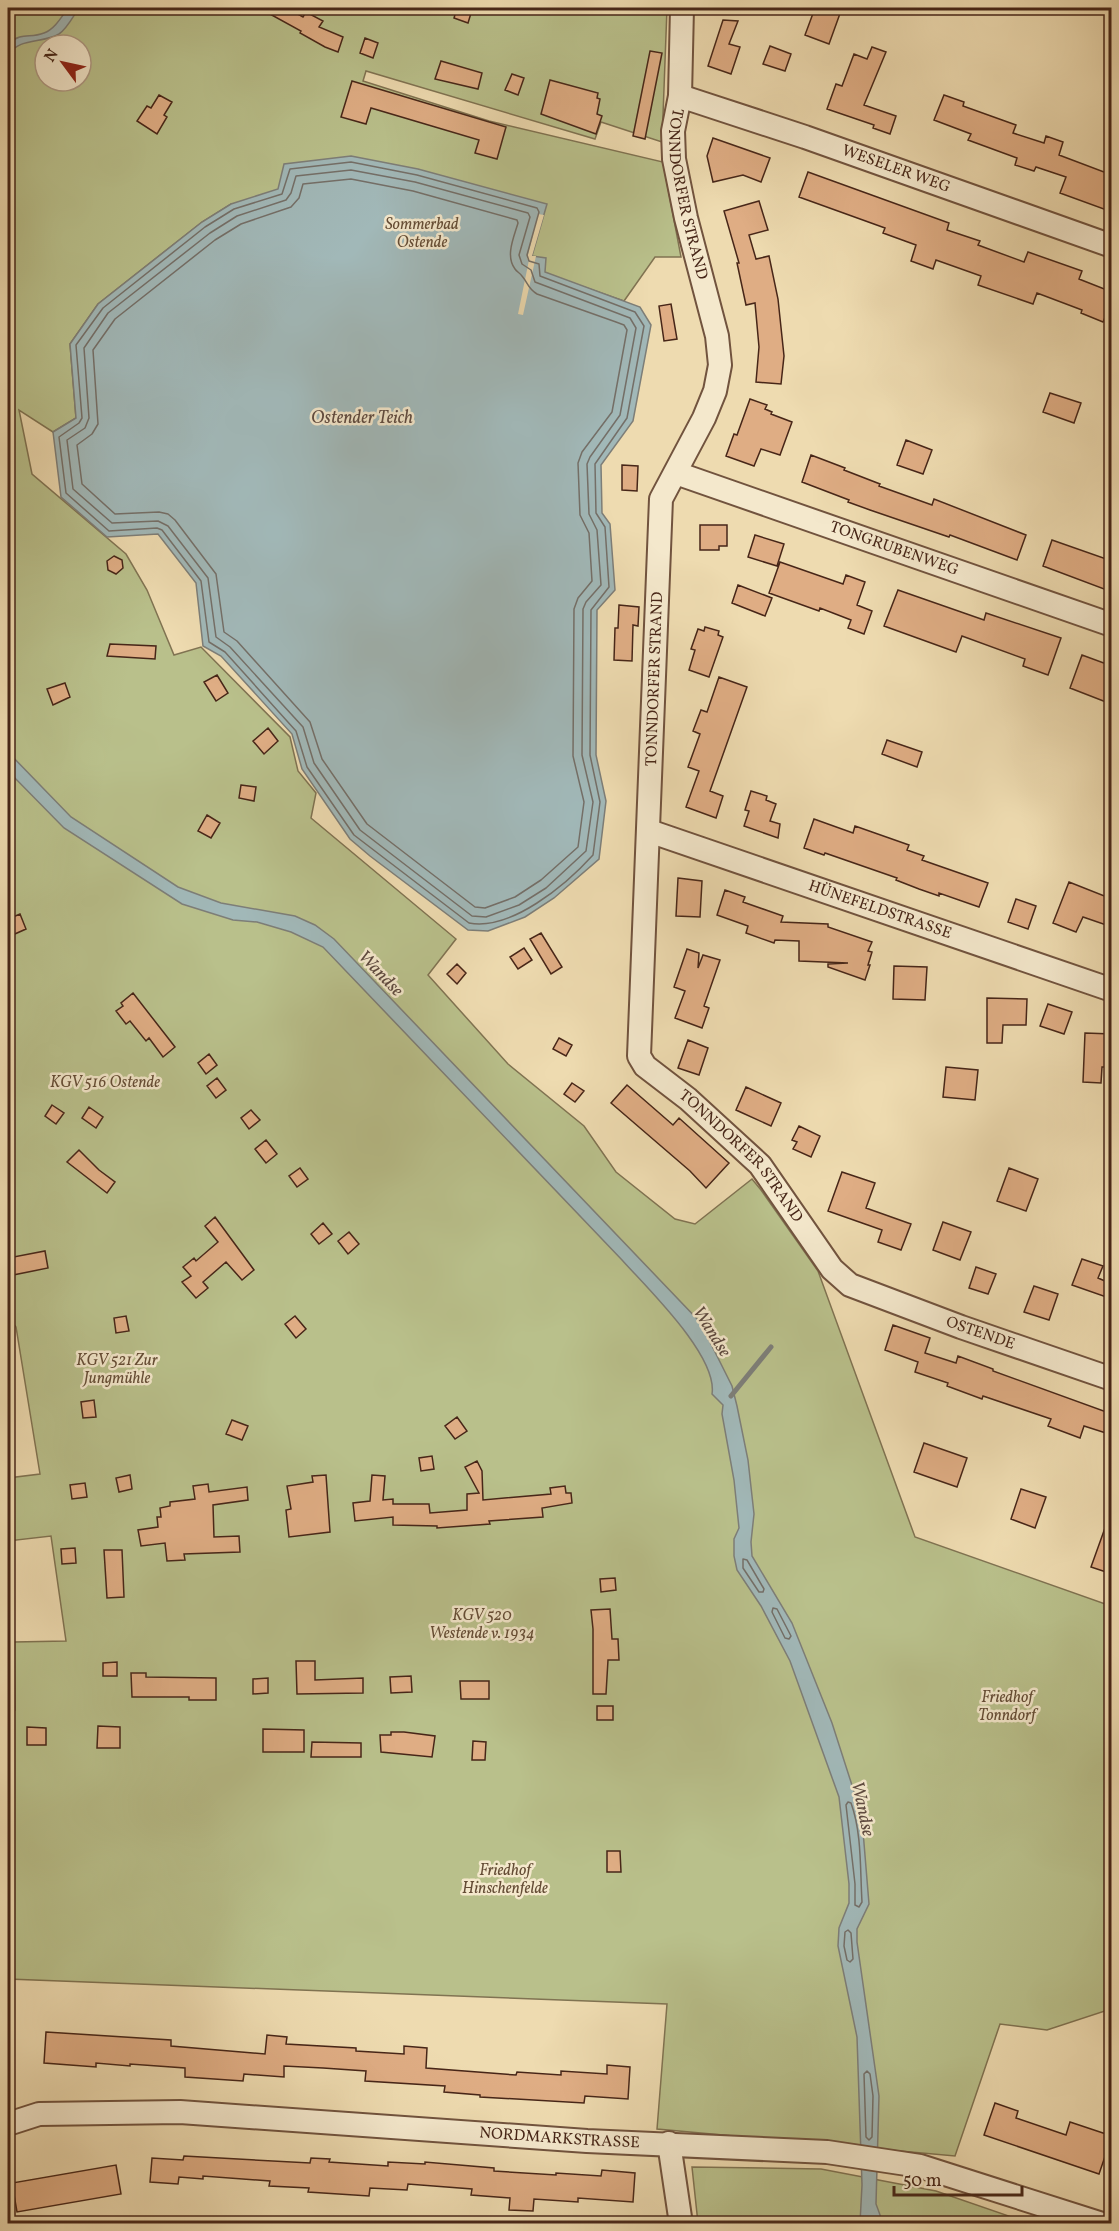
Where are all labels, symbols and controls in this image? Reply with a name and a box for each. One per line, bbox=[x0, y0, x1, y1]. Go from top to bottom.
north arrow bbox=[33, 33, 93, 93]
text: N bbox=[40, 45, 65, 67]
street label: TONNDORFER STRAND bbox=[662, 106, 713, 282]
street label: WESELER WEG bbox=[839, 140, 953, 199]
park label: Sommerbad Ostende bbox=[385, 214, 459, 254]
water label: Ostender Teich bbox=[311, 406, 413, 431]
street label: TONGRUBENWEG bbox=[827, 516, 962, 582]
street label: TONNDORFER STRAND bbox=[641, 591, 669, 767]
street label: HÜNEFELDSTRASSE bbox=[805, 875, 954, 945]
water label: Wandse bbox=[352, 945, 409, 1003]
park label: KGV 516 Ostende bbox=[50, 1072, 160, 1094]
street label: TONNDORFER STRAND bbox=[674, 1085, 808, 1227]
water label: Wandse bbox=[686, 1302, 737, 1363]
street label: OSTENDE bbox=[943, 1311, 1018, 1356]
park label: KGV 521 Zur Jungmühle bbox=[76, 1350, 159, 1390]
park label: KGV 520 Westende v. 1934 bbox=[429, 1605, 535, 1645]
park label: Friedhof Tonndorf bbox=[978, 1687, 1039, 1727]
water label: Wandse bbox=[844, 1779, 880, 1839]
park label: Friedhof Hinschenfelde bbox=[462, 1860, 548, 1900]
street label: NORDMARKSTRASSE bbox=[478, 2122, 640, 2154]
scale bar bbox=[894, 2159, 1022, 2197]
text: 50 m bbox=[903, 2169, 942, 2194]

